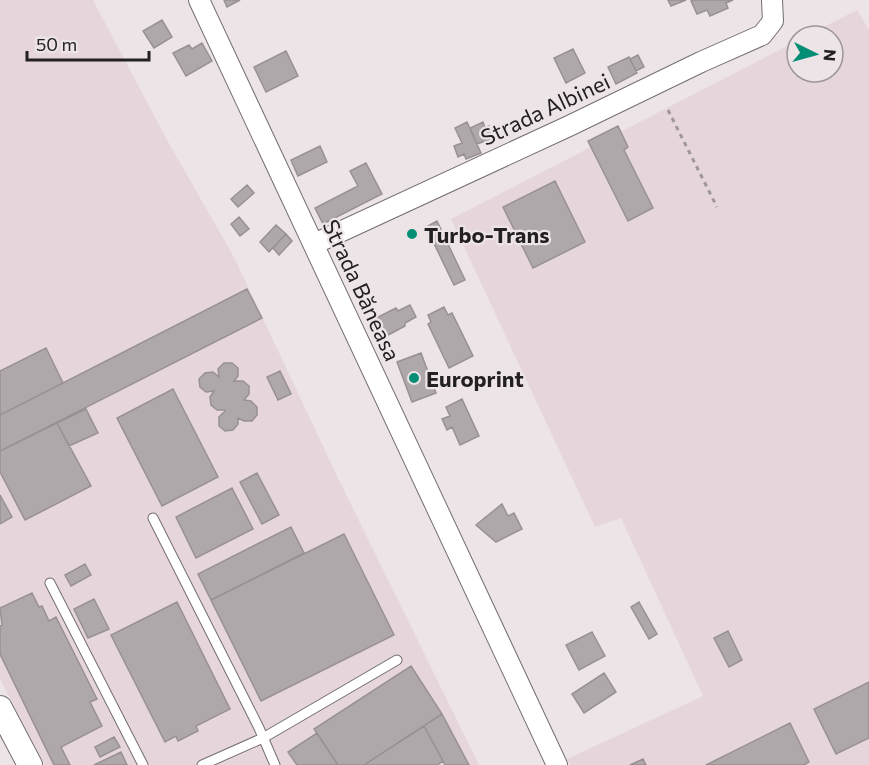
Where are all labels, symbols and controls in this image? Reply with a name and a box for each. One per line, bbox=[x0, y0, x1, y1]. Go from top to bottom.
scale bar bbox=[27, 24, 148, 62]
north arrow bbox=[785, 24, 845, 84]
text: 50 m bbox=[36, 33, 77, 55]
text: N bbox=[820, 49, 840, 62]
street label: Strada Albinei bbox=[476, 67, 614, 151]
street label: Strada Băneasa bbox=[317, 215, 407, 365]
place label: Turbo-Trans bbox=[424, 221, 549, 248]
marker: Turbo-Trans bbox=[405, 227, 419, 241]
place label: Europrint bbox=[426, 365, 524, 392]
marker: Europrint bbox=[407, 371, 421, 385]

